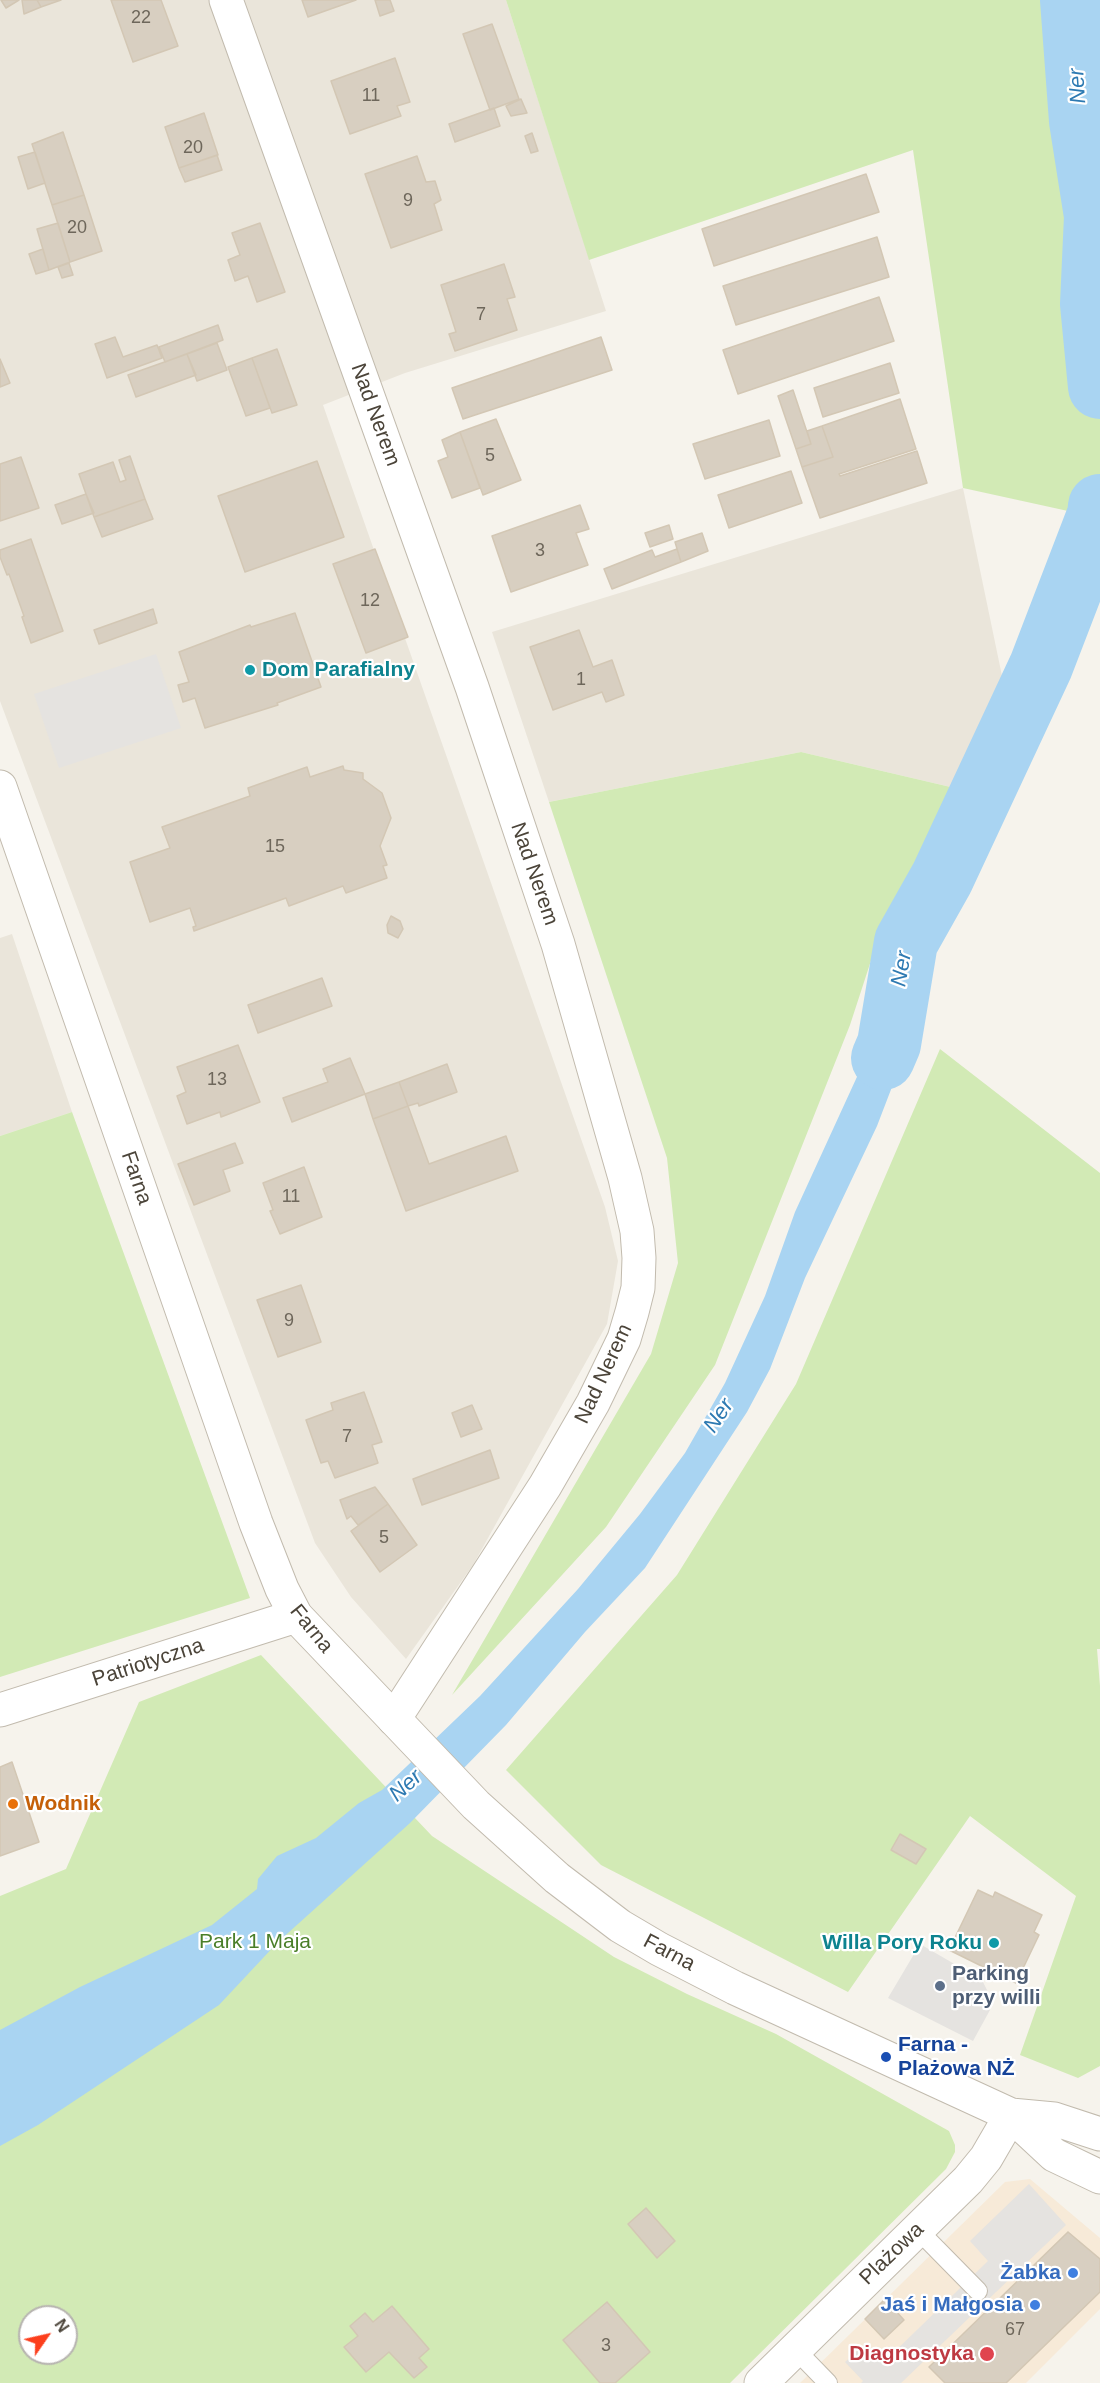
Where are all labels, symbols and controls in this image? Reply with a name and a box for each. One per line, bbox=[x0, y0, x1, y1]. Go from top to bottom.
house number: 22 bbox=[131, 7, 151, 29]
water label: Ner bbox=[1064, 67, 1092, 105]
house number: 11 bbox=[362, 85, 380, 107]
house number: 20 bbox=[183, 137, 203, 159]
house number: 9 bbox=[403, 190, 413, 212]
house number: 20 bbox=[67, 217, 87, 239]
house number: 7 bbox=[476, 304, 486, 326]
street label: Nad Nerem bbox=[345, 360, 405, 470]
house number: 5 bbox=[485, 445, 495, 467]
house number: 3 bbox=[535, 540, 545, 562]
house number: 12 bbox=[360, 590, 380, 612]
place label: Dom Parafialny bbox=[262, 657, 415, 683]
marker: Dom Parafialny bbox=[243, 663, 257, 677]
house number: 1 bbox=[576, 669, 586, 691]
street label: Nad Nerem bbox=[505, 819, 563, 929]
house number: 15 bbox=[265, 836, 285, 858]
water label: Ner bbox=[886, 949, 918, 989]
house number: 13 bbox=[207, 1069, 227, 1091]
street label: Farna bbox=[115, 1148, 157, 1208]
house number: 11 bbox=[282, 1186, 300, 1208]
house number: 9 bbox=[284, 1310, 294, 1332]
street label: Nad Nerem bbox=[570, 1320, 638, 1428]
water label: Ner bbox=[698, 1394, 740, 1438]
house number: 7 bbox=[342, 1426, 352, 1448]
house number: 5 bbox=[379, 1527, 389, 1549]
street label: Farna bbox=[284, 1600, 338, 1658]
street label: Patriotyczna bbox=[89, 1633, 207, 1693]
water label: Ner bbox=[384, 1764, 428, 1808]
place label: Wodnik bbox=[25, 1791, 100, 1817]
marker: Wodnik bbox=[6, 1797, 20, 1811]
park label: Park 1 Maja bbox=[199, 1929, 311, 1955]
street label: Farna bbox=[639, 1929, 699, 1977]
place label: Willa Pory Roku bbox=[822, 1930, 982, 1956]
marker: Willa Pory Roku bbox=[987, 1936, 1001, 1950]
place label: Parking przy willi bbox=[952, 1961, 1041, 2011]
marker: Parking przy willi bbox=[933, 1979, 947, 1993]
place label: Farna - Plażowa NŻ bbox=[898, 2032, 1015, 2082]
marker: Farna - Plażowa NŻ bbox=[879, 2050, 893, 2064]
street label: Plażowa bbox=[855, 2217, 929, 2291]
place label: Żabka bbox=[1000, 2260, 1061, 2286]
marker: Żabka bbox=[1066, 2266, 1080, 2280]
place label: Jaś i Małgosia bbox=[881, 2292, 1023, 2318]
marker: Jaś i Małgosia bbox=[1028, 2298, 1042, 2312]
north arrow bbox=[18, 2305, 78, 2365]
text: N bbox=[51, 2316, 72, 2335]
house number: 67 bbox=[1005, 2319, 1025, 2341]
house number: 3 bbox=[601, 2335, 611, 2357]
place label: Diagnostyka bbox=[849, 2341, 974, 2367]
marker: Diagnostyka bbox=[978, 2345, 996, 2363]

